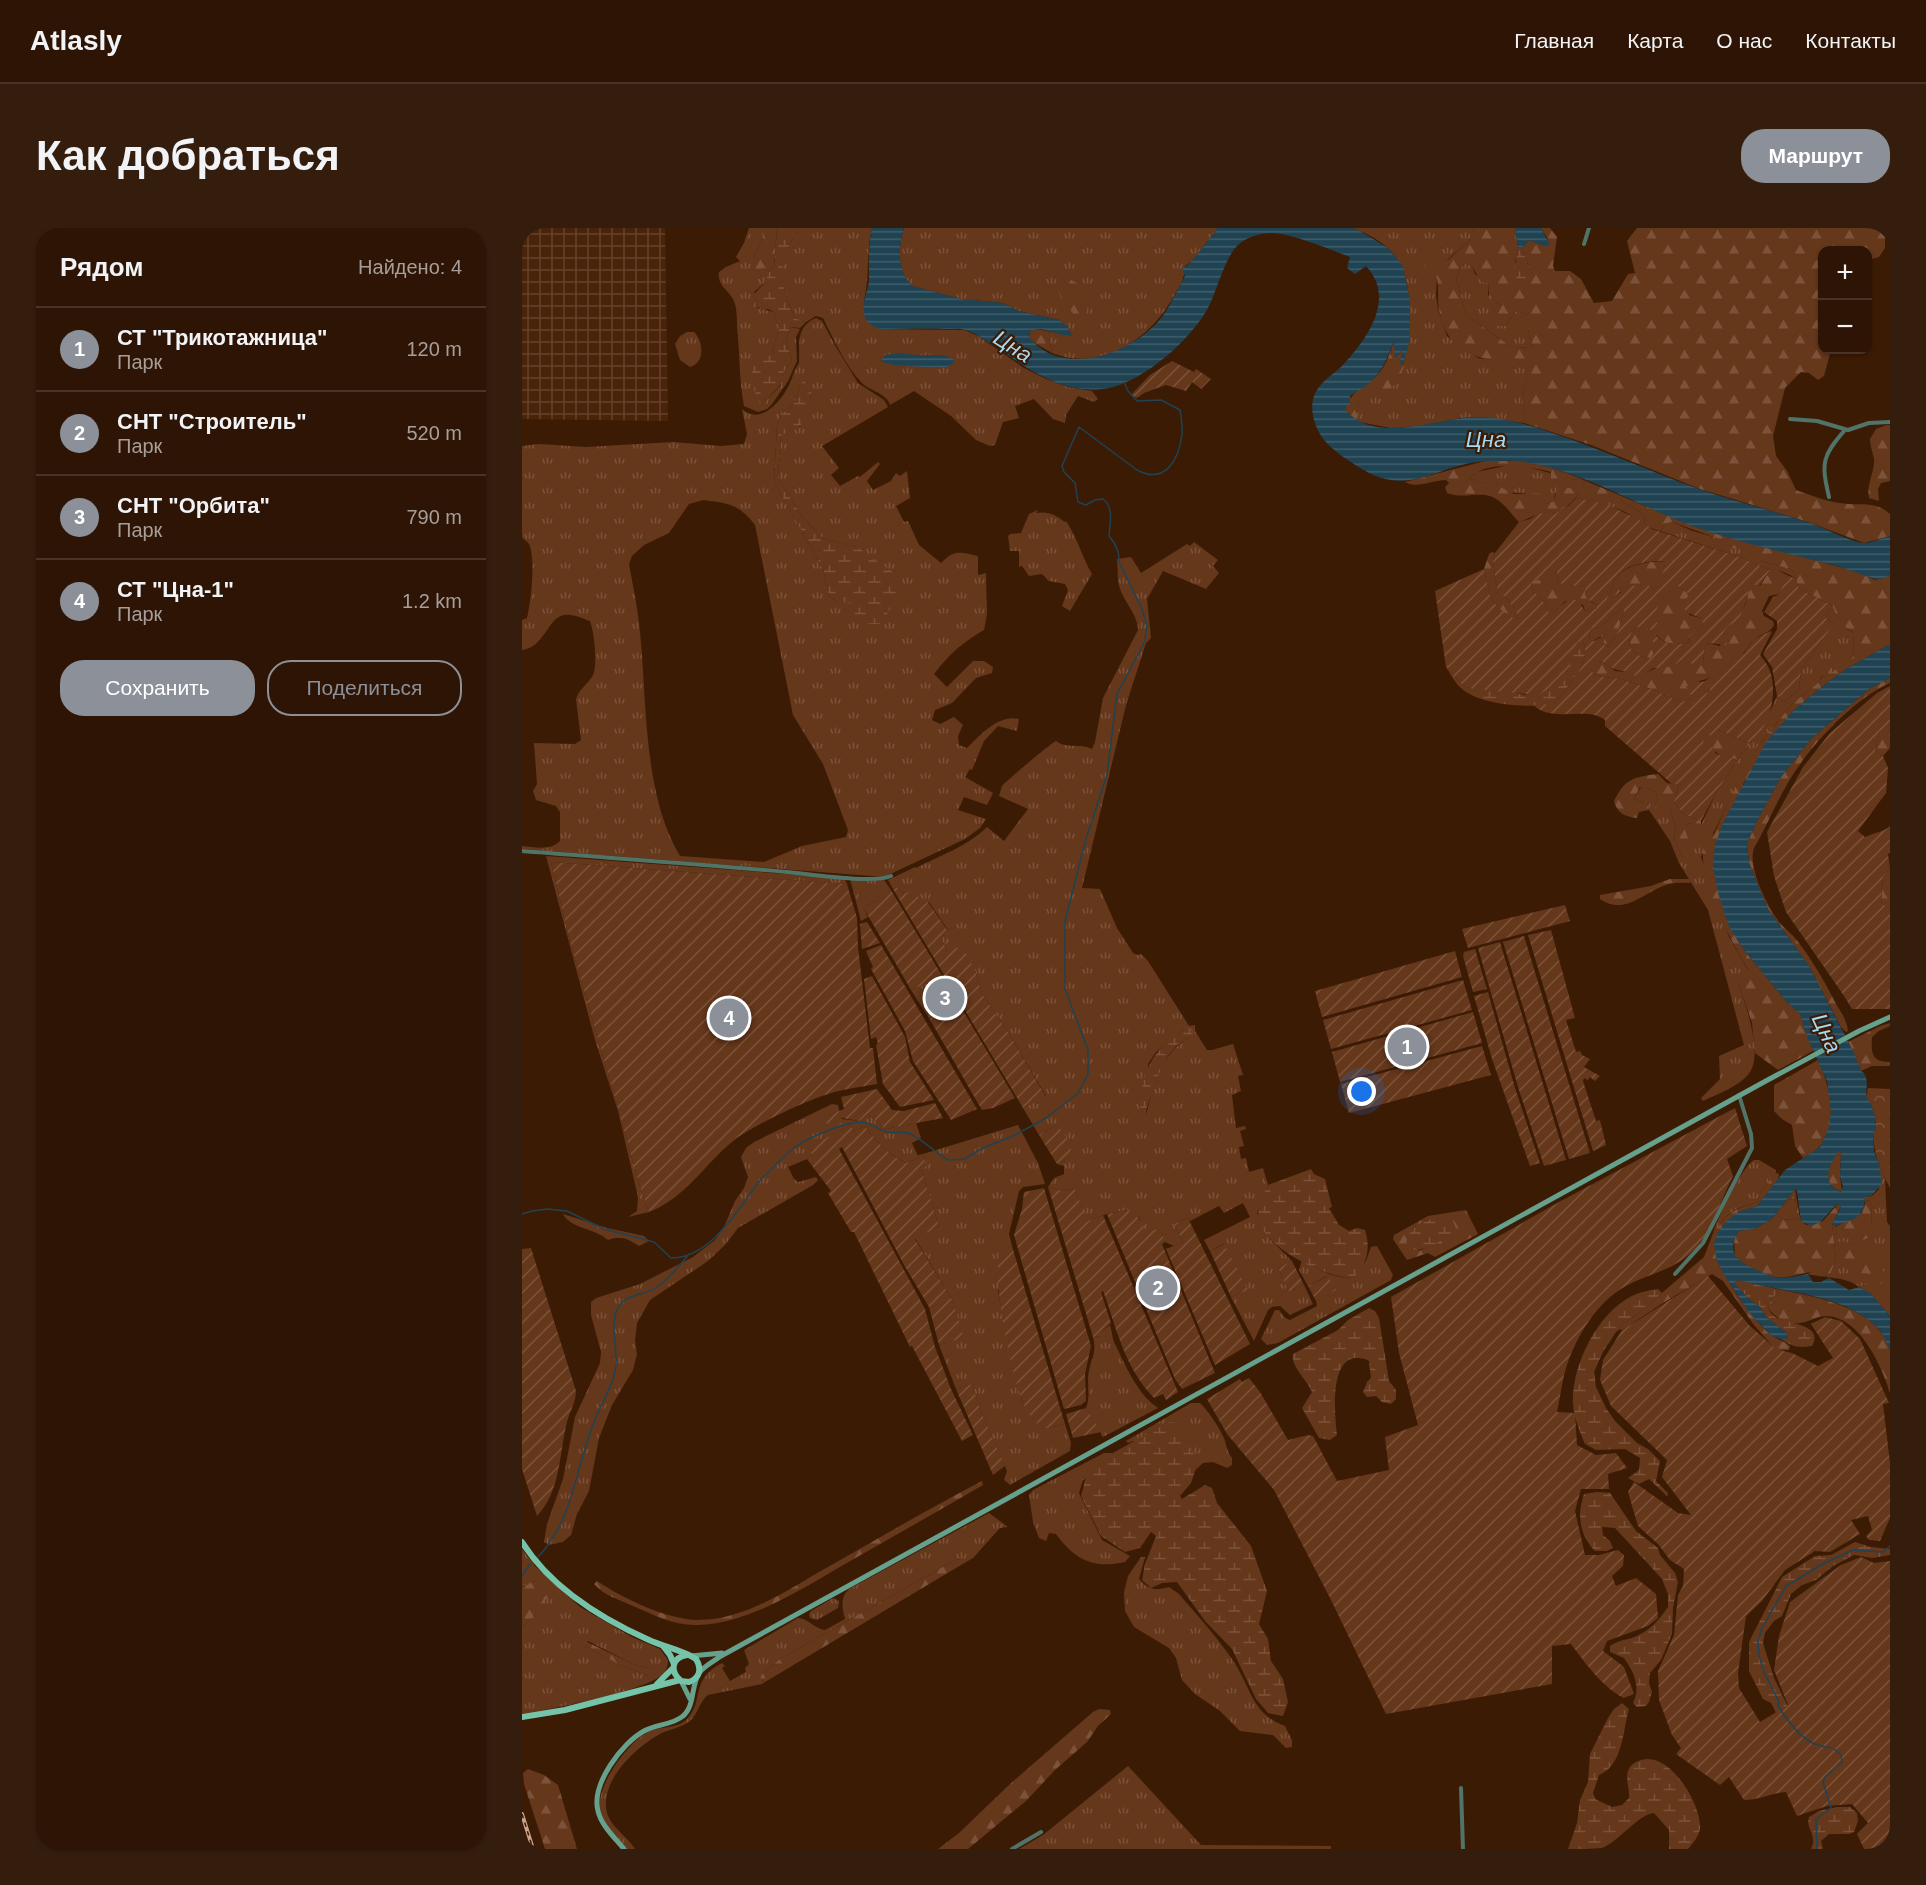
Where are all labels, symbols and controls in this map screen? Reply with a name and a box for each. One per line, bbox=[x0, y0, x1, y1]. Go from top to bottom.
text: Atlasly bbox=[30, 25, 122, 56]
text: Главная bbox=[1514, 29, 1594, 52]
text: Карта bbox=[1627, 29, 1683, 52]
text: О нас bbox=[1716, 29, 1772, 52]
text: Контакты bbox=[1805, 29, 1896, 52]
button: Маршрут bbox=[1741, 129, 1890, 183]
text: Как добраться bbox=[36, 132, 340, 179]
map controls bbox=[1818, 246, 1872, 354]
button: + bbox=[1818, 246, 1872, 300]
text: Рядом bbox=[60, 252, 143, 282]
text: Найдено: 4 bbox=[358, 256, 462, 278]
button: − bbox=[1818, 300, 1872, 354]
text: СТ "Трикотажница" bbox=[117, 325, 327, 350]
water label: Цна bbox=[989, 325, 1036, 368]
text: 1 bbox=[74, 338, 85, 360]
text: 120 m bbox=[406, 338, 462, 360]
text: Парк bbox=[117, 351, 162, 373]
text: CНТ "Строитель" bbox=[117, 409, 307, 434]
text: 2 bbox=[74, 422, 85, 444]
text: 520 m bbox=[406, 422, 462, 444]
water label: Цна bbox=[1466, 427, 1506, 452]
text: Парк bbox=[117, 435, 162, 457]
text: CНТ "Орбита" bbox=[117, 493, 270, 518]
text: 3 bbox=[74, 506, 85, 528]
text: 790 m bbox=[406, 506, 462, 528]
text: Парк bbox=[117, 519, 162, 541]
text: СТ "Цна-1" bbox=[117, 577, 234, 602]
text: 4 bbox=[74, 590, 85, 612]
text: 1.2 km bbox=[402, 590, 462, 612]
text: Парк bbox=[117, 603, 162, 625]
button: Сохранить bbox=[60, 660, 255, 716]
button: Поделиться bbox=[267, 660, 462, 716]
pin: 3 bbox=[926, 976, 964, 1020]
pin: 4 bbox=[710, 996, 748, 1040]
water label: Цна bbox=[1807, 1010, 1846, 1057]
pin: 1 bbox=[1388, 1024, 1426, 1070]
your location bbox=[1347, 1077, 1376, 1106]
pin: 2 bbox=[1138, 1266, 1178, 1310]

